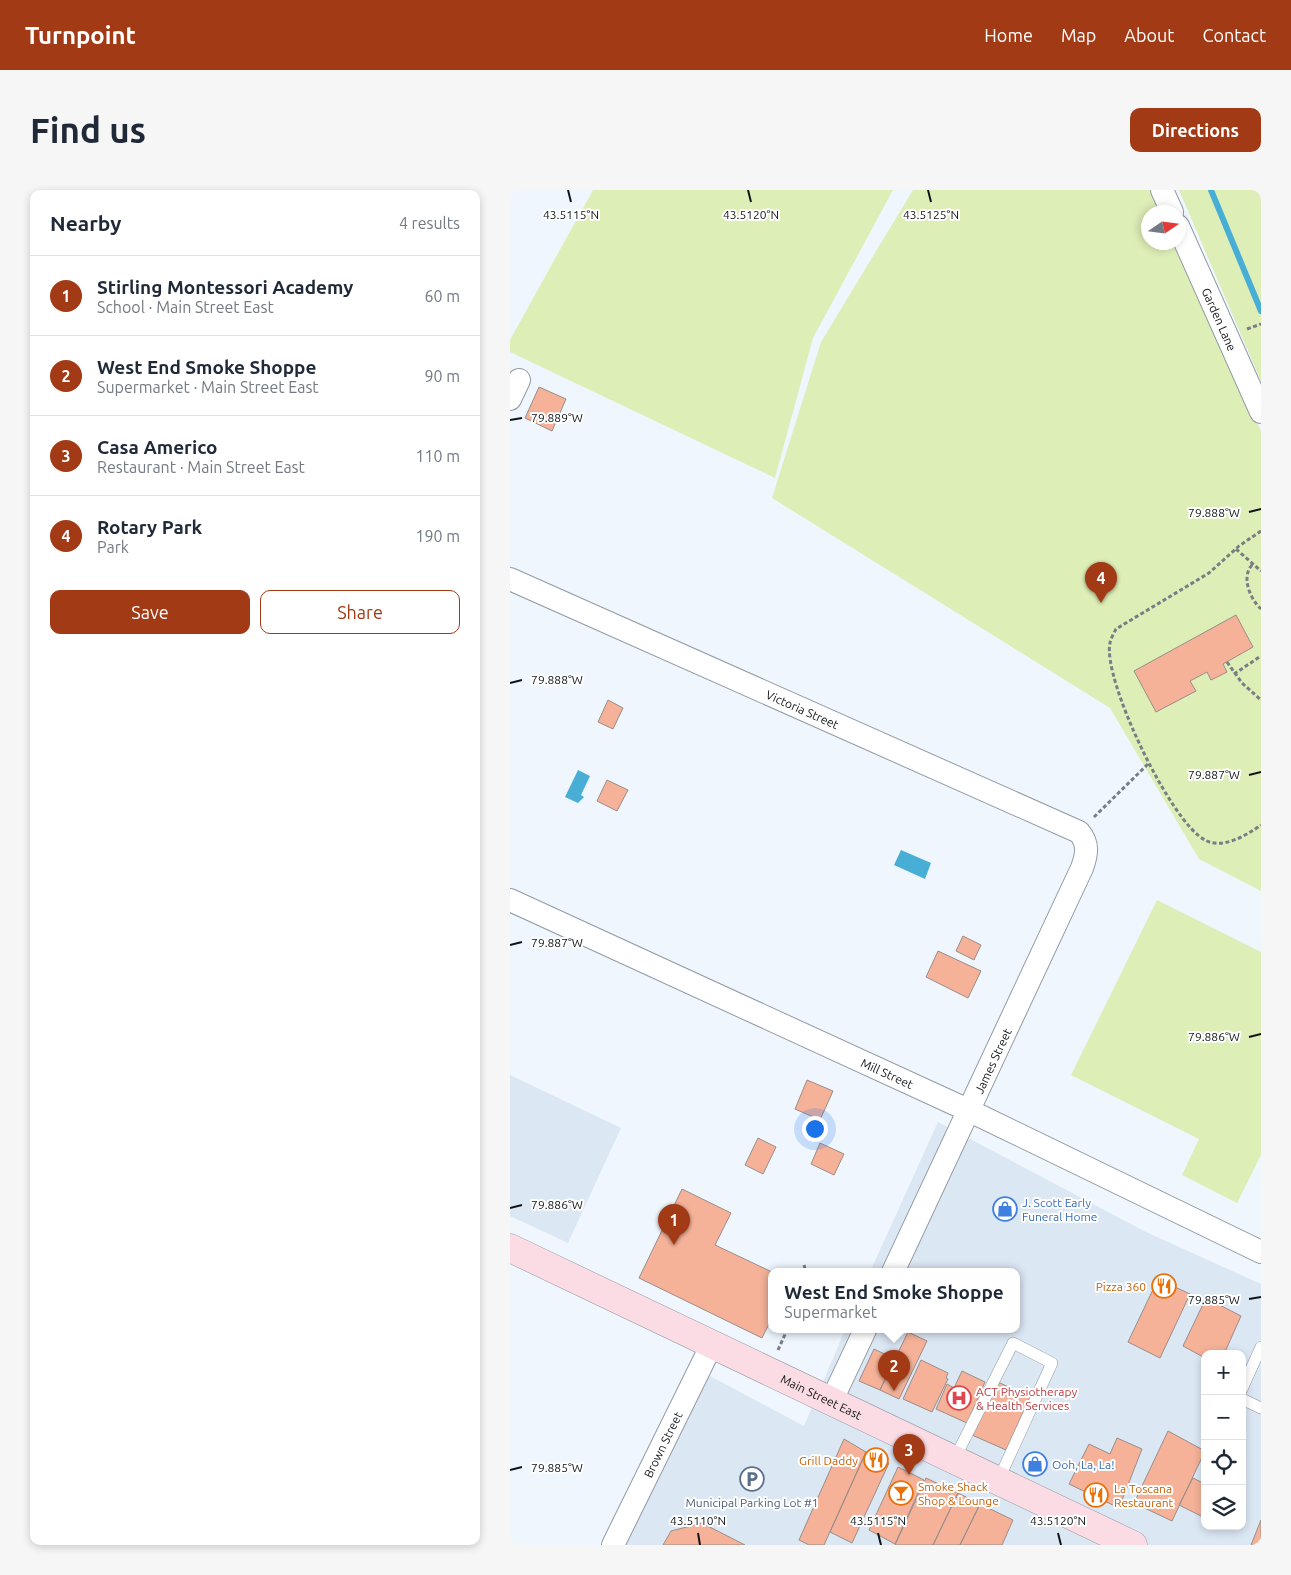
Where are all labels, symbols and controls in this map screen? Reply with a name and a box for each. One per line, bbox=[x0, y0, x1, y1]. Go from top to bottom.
text: Turnpoint bbox=[25, 22, 136, 49]
text: Home bbox=[984, 25, 1033, 45]
text: Map bbox=[1061, 25, 1096, 45]
text: About bbox=[1124, 25, 1174, 45]
text: Contact bbox=[1202, 25, 1266, 45]
button: Directions bbox=[1130, 108, 1261, 152]
text: Find us bbox=[30, 110, 146, 150]
north arrow bbox=[1141, 205, 1186, 250]
text: 43.5115°N bbox=[543, 208, 599, 221]
text: 43.5120°N bbox=[723, 208, 779, 221]
text: 43.5125°N bbox=[903, 208, 959, 221]
text: Nearby bbox=[50, 211, 121, 235]
text: 4 results bbox=[399, 214, 460, 232]
text: Stirling Montessori Academy bbox=[97, 276, 353, 298]
street label: Garden Lane bbox=[1200, 286, 1239, 353]
text: 1 bbox=[61, 287, 71, 305]
text: 60 m bbox=[424, 287, 460, 305]
text: School · Main Street East bbox=[97, 298, 274, 316]
text: West End Smoke Shoppe bbox=[97, 356, 316, 378]
text: 2 bbox=[61, 367, 71, 385]
text: 90 m bbox=[424, 367, 460, 385]
text: Supermarket · Main Street East bbox=[97, 378, 319, 396]
text: 79.889°W bbox=[531, 411, 583, 424]
text: Casa Americo bbox=[97, 436, 218, 458]
text: 3 bbox=[61, 447, 71, 465]
text: 110 m bbox=[415, 447, 460, 465]
text: Restaurant · Main Street East bbox=[97, 458, 305, 476]
text: 79.888°W bbox=[1188, 506, 1240, 519]
text: Rotary Park bbox=[97, 516, 202, 538]
text: 4 bbox=[61, 527, 71, 545]
text: 190 m bbox=[415, 527, 460, 545]
text: Park bbox=[97, 538, 129, 556]
pin: 4 bbox=[1085, 562, 1117, 603]
button: Save bbox=[50, 590, 250, 634]
button: Share bbox=[260, 590, 460, 634]
text: 79.888°W bbox=[531, 673, 583, 686]
street label: Victoria Street bbox=[764, 687, 841, 731]
text: 79.887°W bbox=[1188, 768, 1240, 781]
text: 79.887°W bbox=[531, 936, 583, 949]
street label: James Street bbox=[972, 1026, 1014, 1096]
text: 79.886°W bbox=[1188, 1030, 1240, 1043]
street label: Mill Street bbox=[859, 1055, 916, 1091]
your location bbox=[802, 1116, 828, 1142]
shop icon: J. Scott Early Funeral Home bbox=[992, 1196, 1018, 1222]
place label: J. Scott Early Funeral Home bbox=[1022, 1196, 1097, 1223]
text: 79.886°W bbox=[531, 1198, 583, 1211]
pin: 1 bbox=[658, 1204, 690, 1245]
popup bbox=[768, 1268, 1020, 1333]
restaurant icon: Pizza 360 bbox=[1151, 1273, 1177, 1299]
place label: Pizza 360 bbox=[1096, 1280, 1146, 1293]
text: West End Smoke Shoppe bbox=[784, 1281, 1004, 1303]
text: 79.885°W bbox=[1188, 1293, 1240, 1306]
text: Supermarket bbox=[784, 1303, 877, 1321]
pin: 2 bbox=[878, 1350, 910, 1391]
map controls bbox=[1201, 1350, 1246, 1530]
button: + bbox=[1201, 1350, 1246, 1395]
street label: Main Street East bbox=[779, 1372, 864, 1421]
hospital icon: ACT Physiotherapy & Health Services bbox=[946, 1385, 972, 1411]
place label: ACT Physiotherapy & Health Services bbox=[976, 1385, 1077, 1412]
button: − bbox=[1201, 1395, 1246, 1440]
street label: Brown Street bbox=[641, 1409, 684, 1480]
pin: 3 bbox=[893, 1434, 925, 1475]
button: locate bbox=[1201, 1440, 1246, 1485]
restaurant icon: Grill Daddy bbox=[863, 1447, 889, 1473]
shop icon: Ooh, La, La! bbox=[1022, 1451, 1048, 1477]
place label: Grill Daddy bbox=[799, 1454, 858, 1467]
place label: Ooh, La, La! bbox=[1052, 1458, 1114, 1471]
text: 79.885°W bbox=[531, 1461, 583, 1474]
parking icon: Municipal Parking Lot #1 bbox=[739, 1466, 765, 1492]
bar icon: Smoke Shack Shop & Lounge bbox=[888, 1480, 914, 1506]
place label: Smoke Shack Shop & Lounge bbox=[918, 1480, 999, 1507]
restaurant icon: La Toscana Restaurant bbox=[1083, 1482, 1109, 1508]
place label: La Toscana Restaurant bbox=[1114, 1482, 1174, 1509]
button: layers bbox=[1201, 1485, 1246, 1530]
place label: Municipal Parking Lot #1 bbox=[685, 1496, 819, 1509]
text: 43.5110°N bbox=[670, 1514, 726, 1527]
text: 43.5115°N bbox=[850, 1514, 906, 1527]
text: 43.5120°N bbox=[1030, 1514, 1086, 1527]

